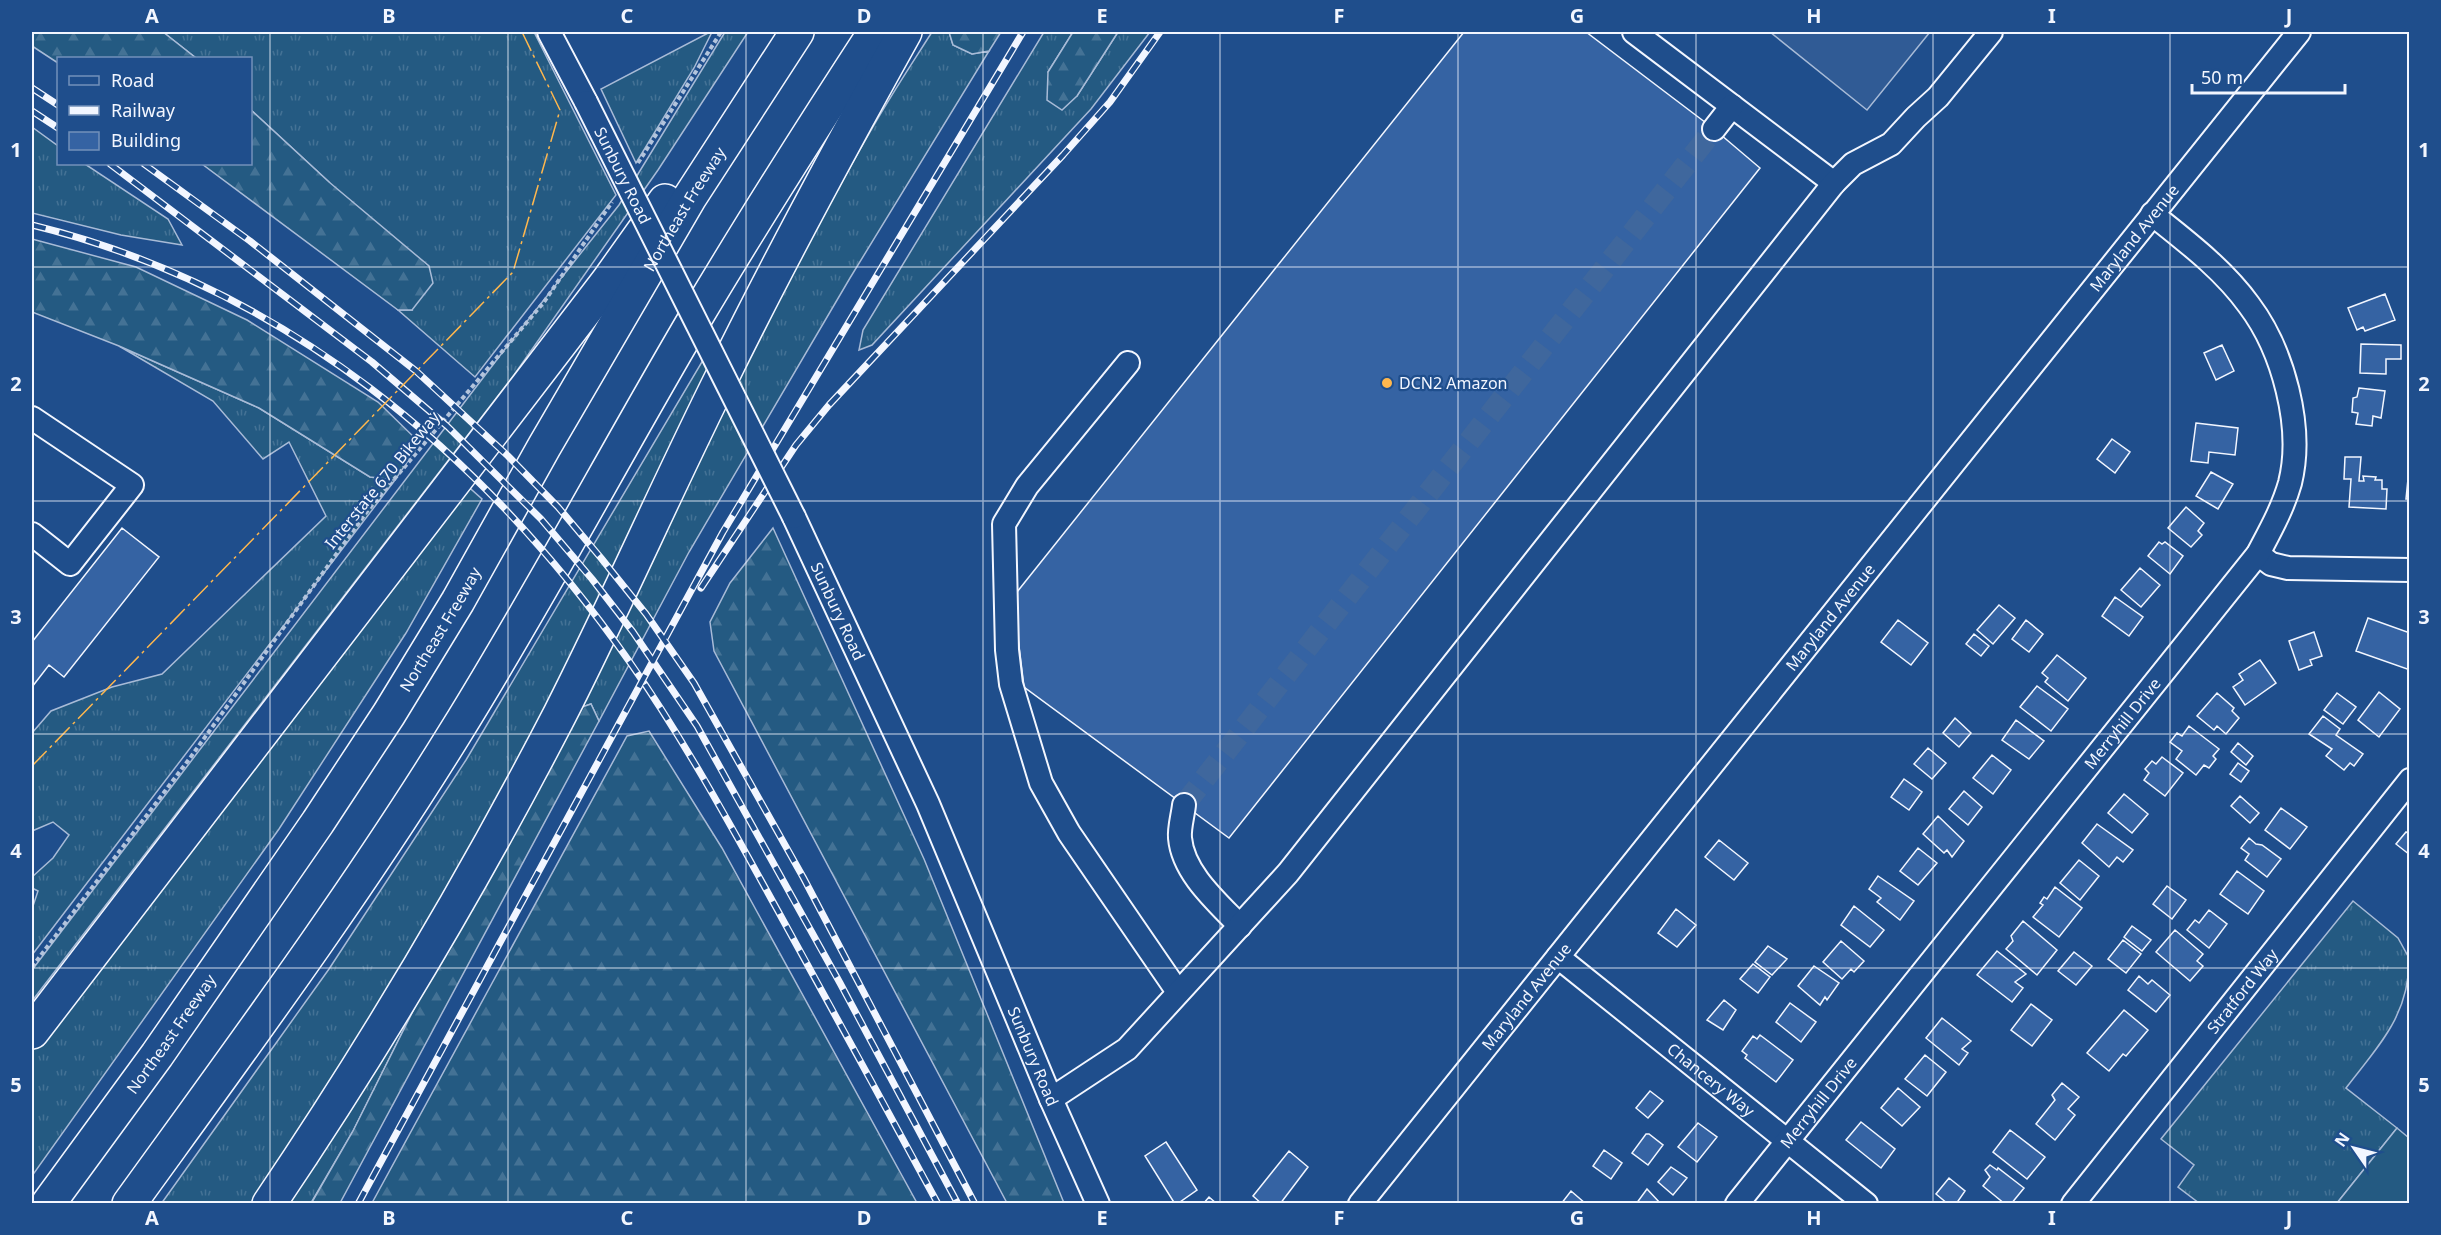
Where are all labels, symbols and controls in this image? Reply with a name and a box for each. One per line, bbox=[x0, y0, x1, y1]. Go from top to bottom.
text: A bbox=[145, 2, 159, 29]
text: B bbox=[382, 2, 396, 29]
text: C bbox=[621, 2, 634, 29]
text: D bbox=[857, 2, 871, 29]
text: E bbox=[1096, 2, 1108, 29]
text: F bbox=[1334, 2, 1344, 29]
text: G bbox=[1570, 2, 1584, 29]
text: H bbox=[1806, 2, 1822, 29]
text: I bbox=[2048, 2, 2056, 29]
text: J bbox=[2284, 2, 2292, 29]
legend bbox=[57, 57, 252, 165]
scale bar bbox=[2192, 57, 2345, 95]
text: 50 m bbox=[2201, 65, 2243, 89]
text: Road bbox=[111, 68, 154, 92]
text: Railway bbox=[111, 98, 176, 122]
street label: Sunbury Road bbox=[589, 123, 656, 227]
text: Building bbox=[111, 128, 181, 152]
text: 1 bbox=[10, 136, 22, 163]
text: 1 bbox=[2418, 136, 2430, 163]
street label: Northeast Freeway bbox=[638, 142, 731, 275]
street label: Maryland Avenue bbox=[2084, 180, 2184, 296]
text: 2 bbox=[10, 370, 22, 397]
text: 2 bbox=[2418, 370, 2430, 397]
place label: DCN2 Amazon bbox=[1399, 372, 1508, 394]
marker: DCN2 Amazon bbox=[1380, 376, 1394, 390]
street label: Interstate 670 Bikeway bbox=[320, 406, 445, 553]
street label: Sunbury Road bbox=[806, 559, 870, 664]
street label: Maryland Avenue bbox=[1780, 559, 1880, 675]
street label: Northeast Freeway bbox=[394, 562, 486, 696]
text: 3 bbox=[10, 603, 22, 630]
text: 3 bbox=[2418, 603, 2430, 630]
street label: Merryhill Drive bbox=[2079, 673, 2166, 774]
text: 4 bbox=[10, 837, 22, 864]
text: 4 bbox=[2418, 837, 2430, 864]
street label: Maryland Avenue bbox=[1477, 938, 1576, 1055]
street label: Stratford Way bbox=[2202, 943, 2283, 1038]
street label: Northeast Freeway bbox=[121, 969, 221, 1098]
street label: Sunbury Road bbox=[1003, 1003, 1064, 1109]
street label: Chancery Way bbox=[1663, 1038, 1760, 1122]
street label: Merryhill Drive bbox=[1775, 1052, 1862, 1153]
text: 5 bbox=[10, 1071, 22, 1098]
text: 5 bbox=[2418, 1071, 2430, 1098]
north arrow bbox=[2324, 1118, 2384, 1178]
text: N bbox=[2329, 1128, 2354, 1151]
text: A bbox=[145, 1204, 159, 1231]
text: B bbox=[382, 1204, 396, 1231]
text: C bbox=[621, 1204, 634, 1231]
text: D bbox=[857, 1204, 871, 1231]
text: E bbox=[1096, 1204, 1108, 1231]
text: F bbox=[1334, 1204, 1344, 1231]
text: G bbox=[1570, 1204, 1584, 1231]
text: H bbox=[1806, 1204, 1822, 1231]
text: I bbox=[2048, 1204, 2056, 1231]
text: J bbox=[2284, 1204, 2292, 1231]

